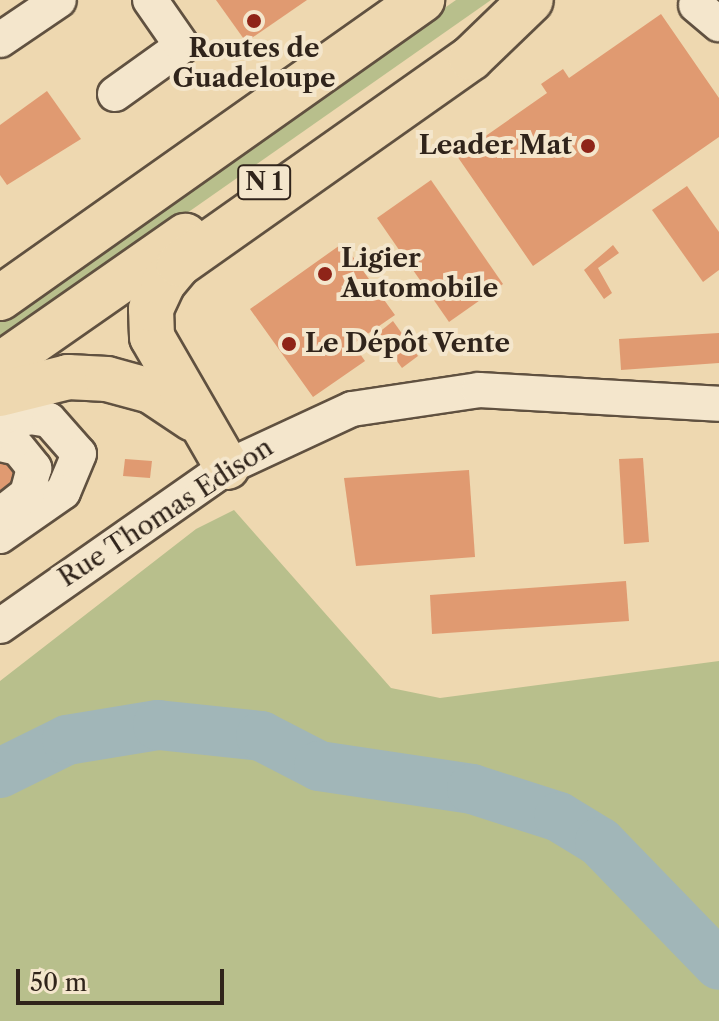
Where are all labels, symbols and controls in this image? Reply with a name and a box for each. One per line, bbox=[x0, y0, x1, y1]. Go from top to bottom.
marker: Routes de Guadeloupe bbox=[245, 12, 263, 30]
place label: Routes de Guadeloupe bbox=[172, 33, 336, 94]
place label: Leader Mat bbox=[418, 130, 572, 162]
marker: Leader Mat bbox=[579, 137, 597, 155]
road number: N 1 bbox=[236, 162, 292, 202]
place label: Ligier Automobile bbox=[341, 243, 498, 304]
marker: Ligier Automobile bbox=[316, 265, 334, 283]
place label: Le Dépôt Vente bbox=[305, 328, 511, 360]
marker: Le Dépôt Vente bbox=[280, 335, 298, 353]
street label: Rue Thomas Edison bbox=[53, 432, 279, 594]
scale bar bbox=[20, 953, 228, 1003]
text: 50 m bbox=[30, 968, 87, 997]

